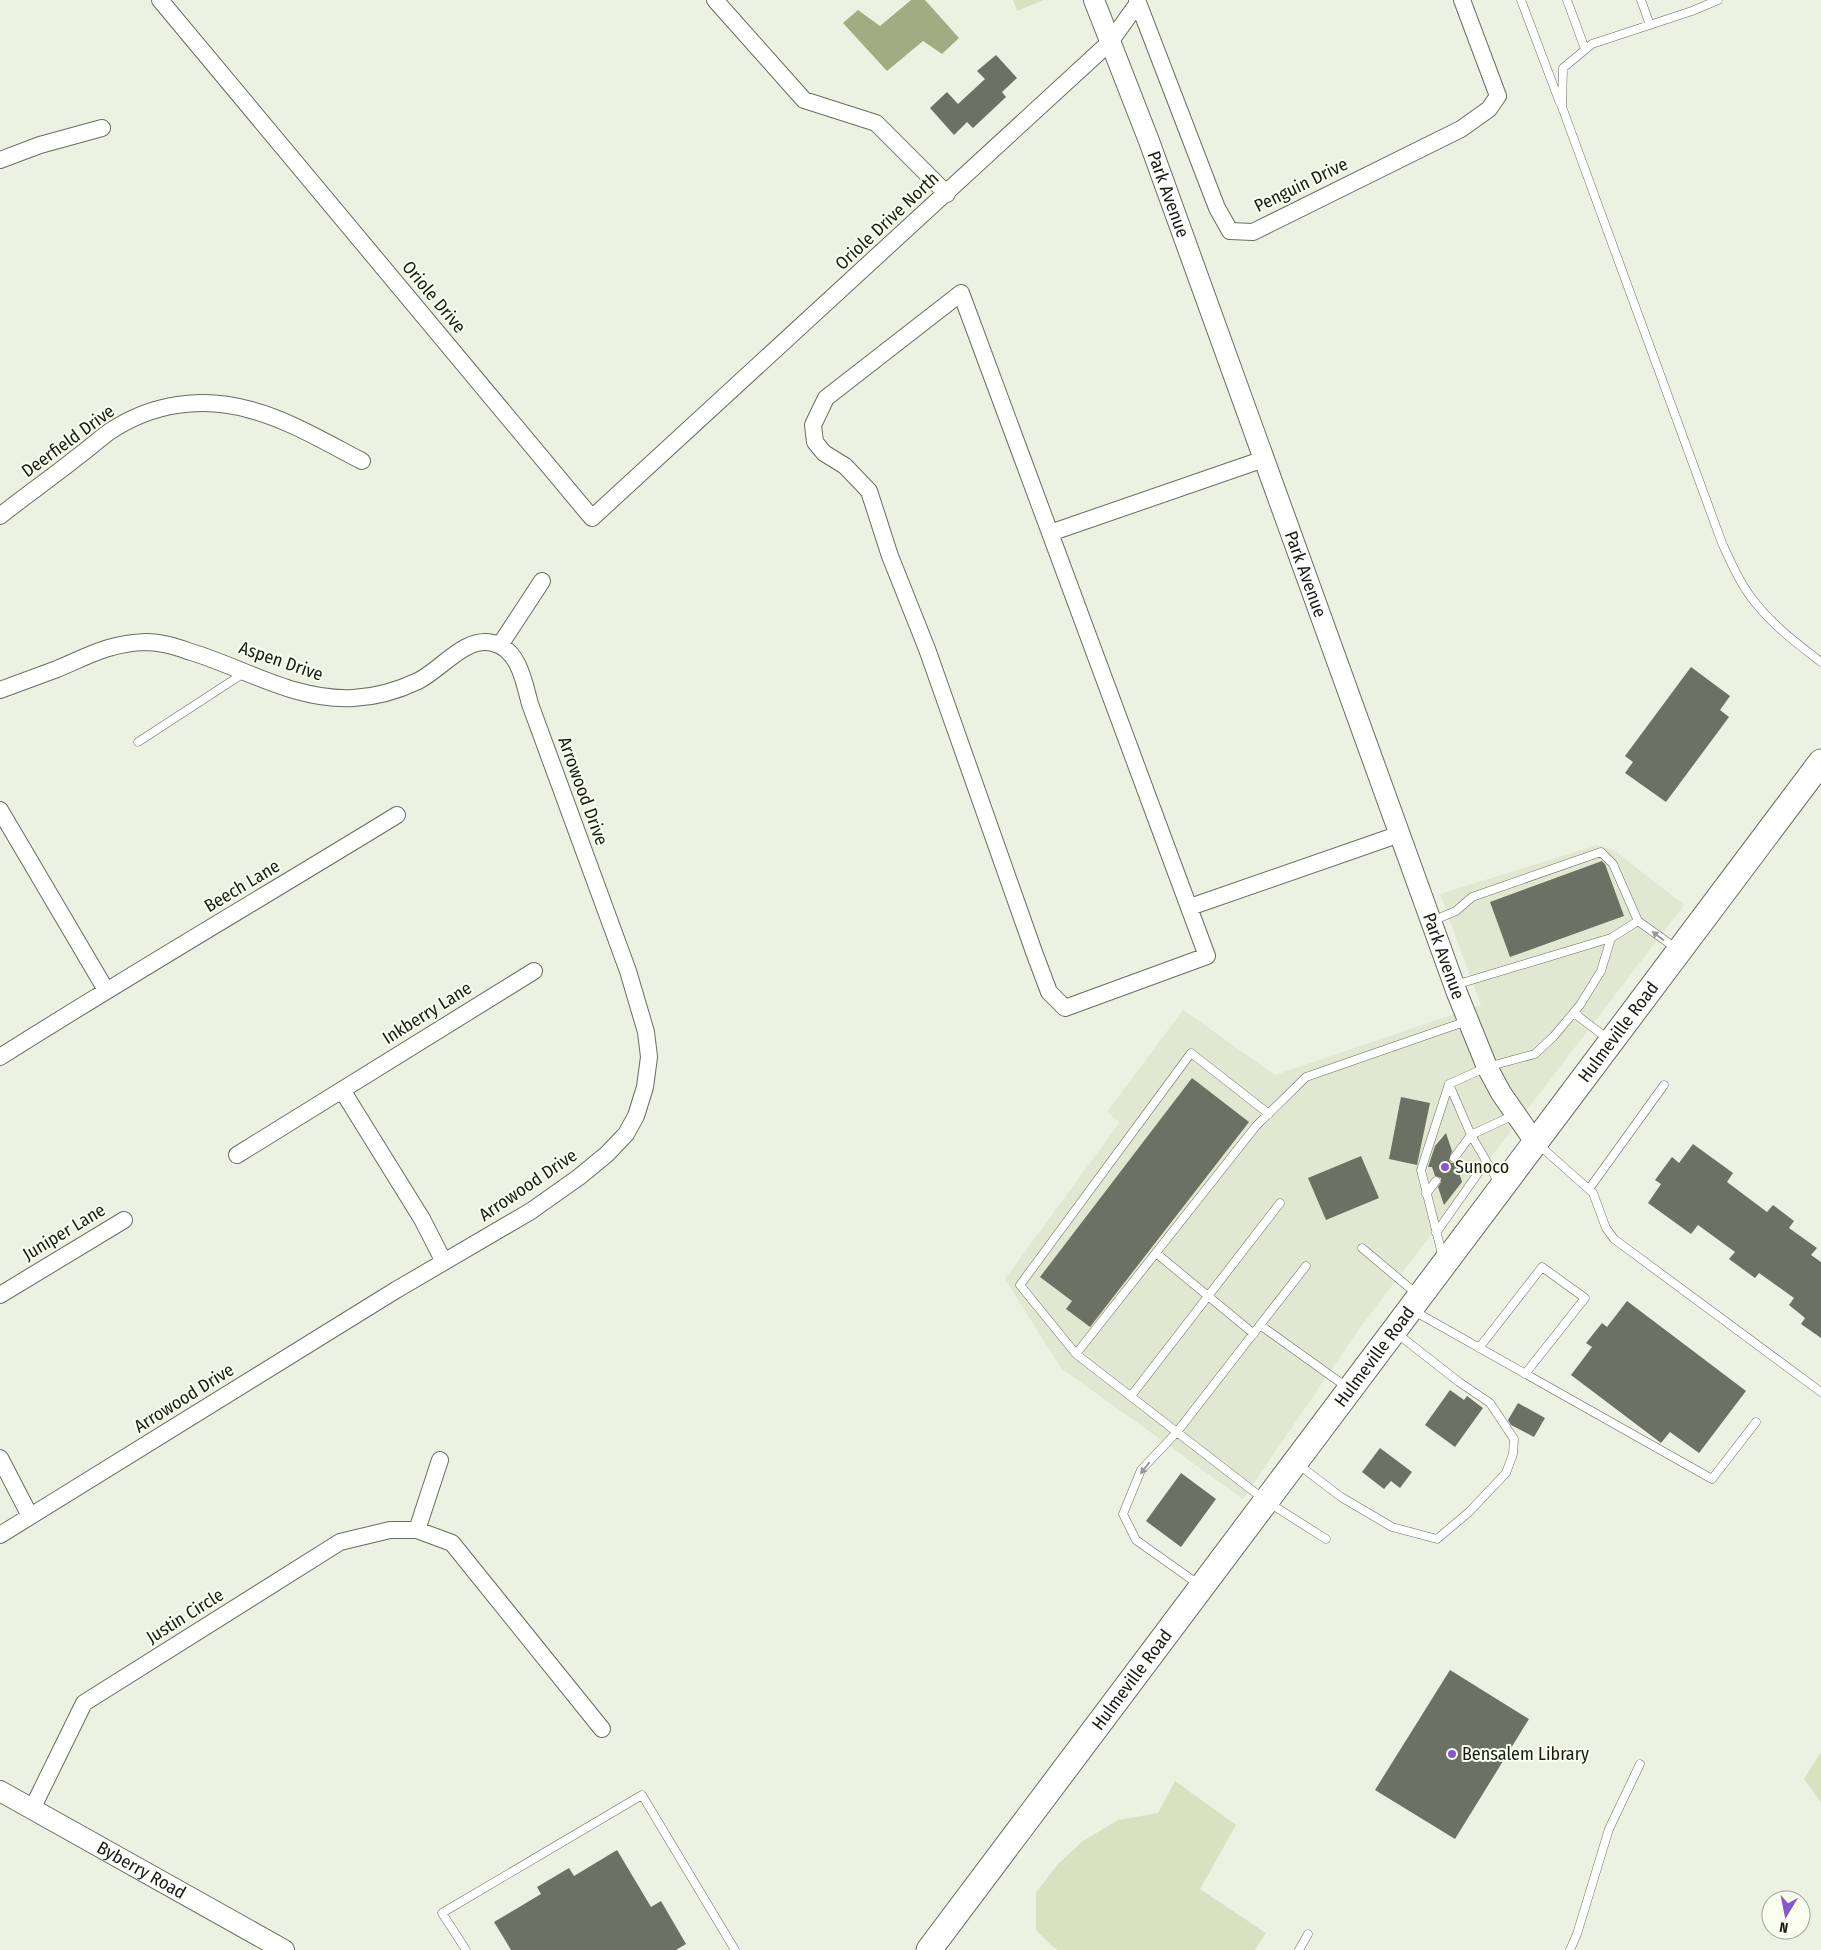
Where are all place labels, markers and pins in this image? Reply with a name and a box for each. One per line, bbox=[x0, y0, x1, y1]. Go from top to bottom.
place label: Sunoco bbox=[1455, 1156, 1509, 1178]
marker: Sunoco bbox=[1439, 1161, 1451, 1173]
place label: Bensalem Library bbox=[1462, 1743, 1589, 1765]
marker: Bensalem Library bbox=[1446, 1748, 1458, 1760]

